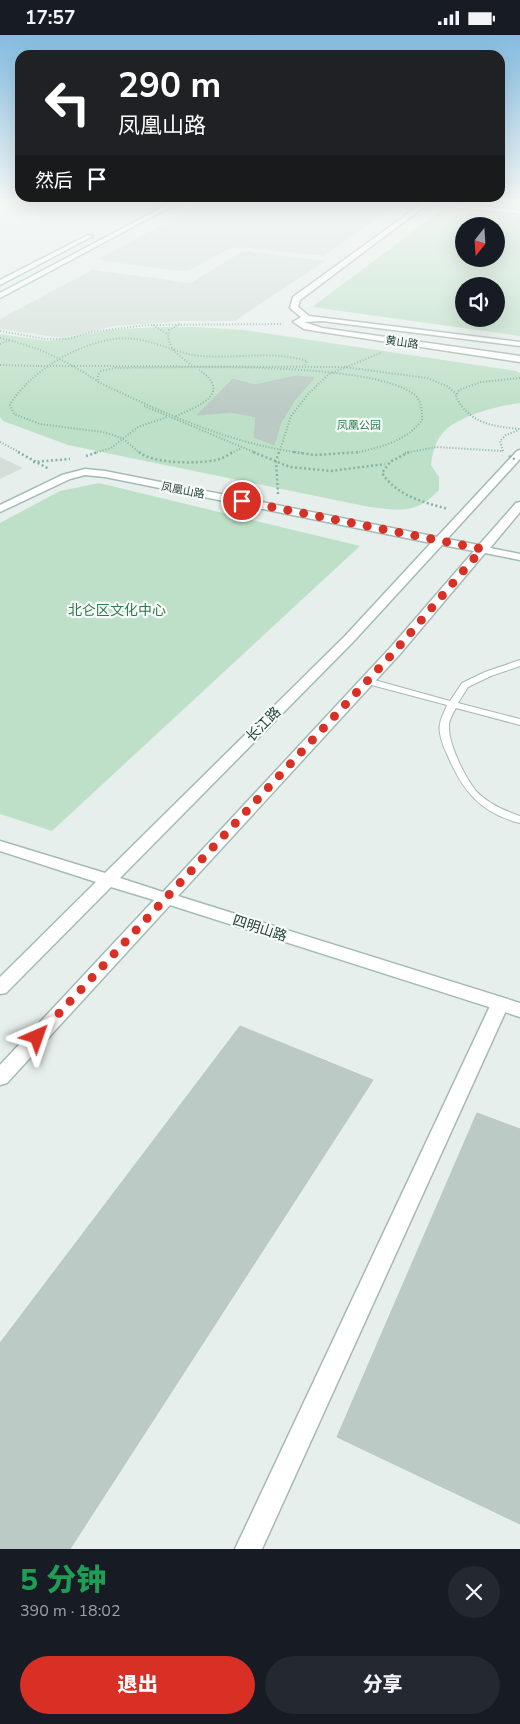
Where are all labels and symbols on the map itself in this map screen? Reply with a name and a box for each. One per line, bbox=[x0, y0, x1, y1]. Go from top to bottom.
north arrow bbox=[455, 217, 505, 267]
street label: 黄山路 bbox=[385, 333, 419, 352]
park label: 凤凰公园 bbox=[337, 418, 381, 433]
street label: 凤凰山路 bbox=[160, 479, 206, 502]
pin bbox=[221, 480, 263, 522]
park label: 北仑区文化中心 bbox=[68, 601, 166, 620]
street label: 长江路 bbox=[242, 703, 285, 746]
street label: 四明山路 bbox=[230, 911, 289, 946]
position arrow bbox=[10, 1010, 62, 1062]

